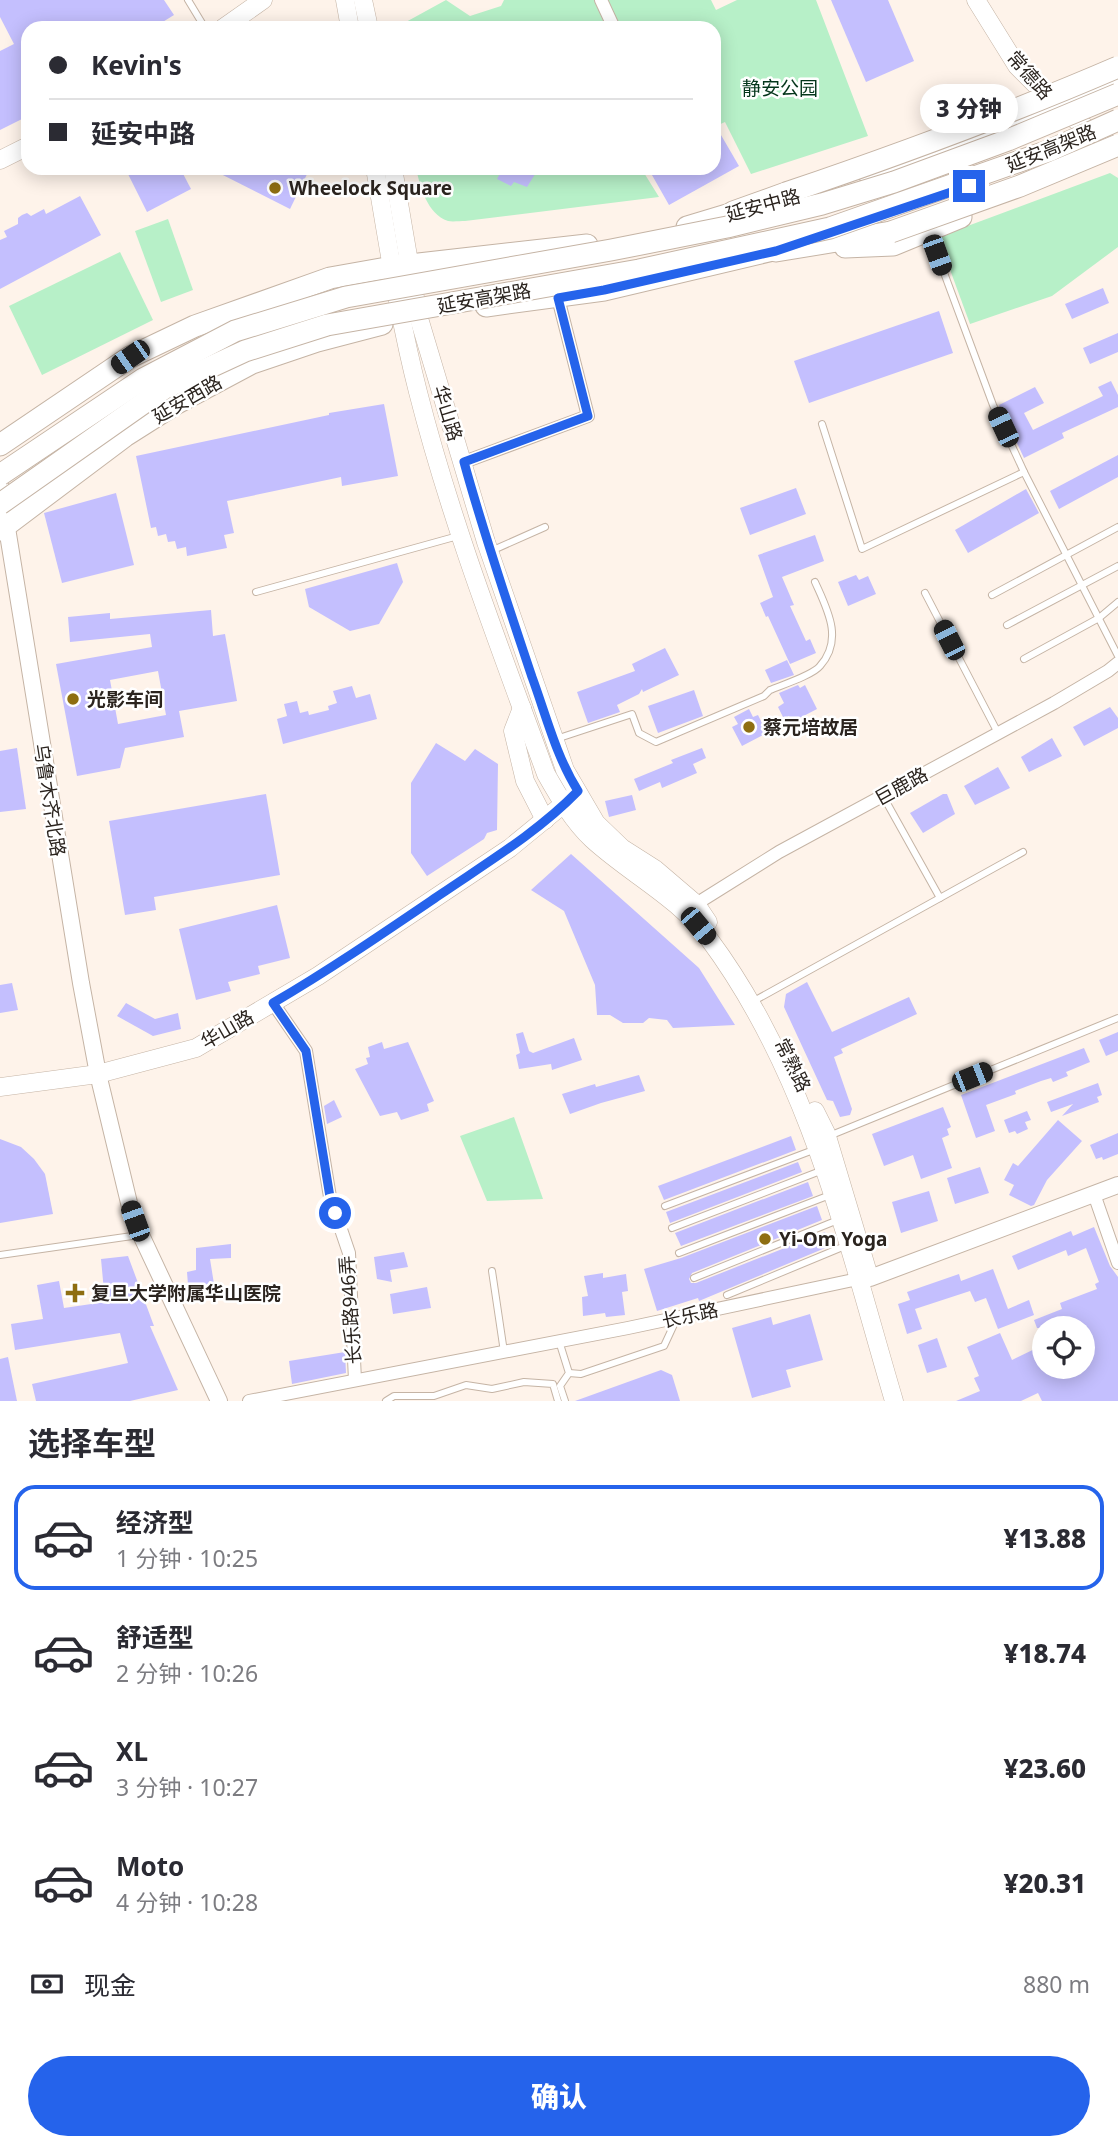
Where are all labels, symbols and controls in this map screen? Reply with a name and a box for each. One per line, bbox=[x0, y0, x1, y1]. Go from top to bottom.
street label: 常德路 bbox=[1001, 45, 1059, 105]
text: Kevin's bbox=[91, 47, 182, 83]
park label: 静安公园 bbox=[742, 75, 818, 101]
callout: 3 分钟 bbox=[920, 85, 1018, 134]
text: 3 分钟 bbox=[936, 92, 1002, 124]
text: 延安中路 bbox=[91, 115, 195, 151]
street label: 延安高架路 bbox=[1002, 118, 1100, 178]
route end bbox=[953, 170, 985, 202]
place label: Wheelock Square bbox=[289, 175, 452, 201]
marker: Wheelock Square bbox=[267, 180, 283, 196]
street label: 延安中路 bbox=[723, 183, 803, 227]
car bbox=[920, 232, 955, 278]
street label: 延安高架路 bbox=[435, 277, 533, 319]
car bbox=[107, 336, 154, 378]
street label: 延安西路 bbox=[148, 369, 226, 429]
street label: 华山路 bbox=[427, 382, 469, 444]
car bbox=[985, 404, 1022, 450]
car bbox=[931, 617, 968, 663]
place label: 光影车间 bbox=[87, 686, 163, 712]
marker: 光影车间 bbox=[65, 691, 81, 707]
place label: 蔡元培故居 bbox=[763, 714, 858, 740]
marker: 蔡元培故居 bbox=[741, 719, 757, 735]
street label: 乌鲁木齐北路 bbox=[28, 742, 72, 858]
street label: 巨鹿路 bbox=[870, 761, 932, 811]
car bbox=[677, 903, 720, 949]
street label: 华山路 bbox=[196, 1003, 258, 1055]
street label: 常熟路 bbox=[769, 1034, 817, 1096]
car bbox=[949, 1059, 996, 1095]
route start bbox=[319, 1197, 351, 1229]
car bbox=[118, 1198, 153, 1244]
place label: Yi-Om Yoga bbox=[779, 1226, 887, 1252]
marker: Yi-Om Yoga bbox=[757, 1231, 773, 1247]
street label: 长乐路946弄 bbox=[333, 1255, 367, 1365]
place label: 复旦大学附属华山医院 bbox=[91, 1280, 281, 1306]
marker: 复旦大学附属华山医院 bbox=[65, 1283, 85, 1303]
street label: 长乐路 bbox=[659, 1296, 721, 1334]
map controls bbox=[1032, 1316, 1095, 1379]
button: locate bbox=[1032, 1316, 1095, 1379]
text: 选择车型 bbox=[28, 1421, 156, 1464]
text: 经济型 bbox=[116, 1504, 194, 1540]
icon: car bbox=[32, 1506, 95, 1569]
text: ¥13.88 bbox=[1003, 1520, 1086, 1556]
text: 1 分钟 · 10:25 bbox=[116, 1542, 258, 1574]
text: 舒适型 bbox=[116, 1619, 194, 1655]
icon: car bbox=[32, 1621, 95, 1684]
text: ¥18.74 bbox=[1003, 1635, 1086, 1671]
text: 2 分钟 · 10:26 bbox=[116, 1657, 258, 1689]
text: XL bbox=[116, 1733, 148, 1769]
icon: car bbox=[32, 1736, 95, 1799]
text: ¥23.60 bbox=[1003, 1750, 1086, 1786]
text: 3 分钟 · 10:27 bbox=[116, 1771, 258, 1803]
text: Moto bbox=[116, 1848, 184, 1884]
icon: car bbox=[32, 1851, 95, 1914]
text: ¥20.31 bbox=[1003, 1865, 1086, 1901]
text: 4 分钟 · 10:28 bbox=[116, 1886, 258, 1918]
icon: cash bbox=[28, 1965, 66, 2003]
text: 现金 bbox=[84, 1967, 136, 2003]
text: 880 m bbox=[1023, 1968, 1090, 2000]
button: 确认 bbox=[28, 2056, 1090, 2136]

